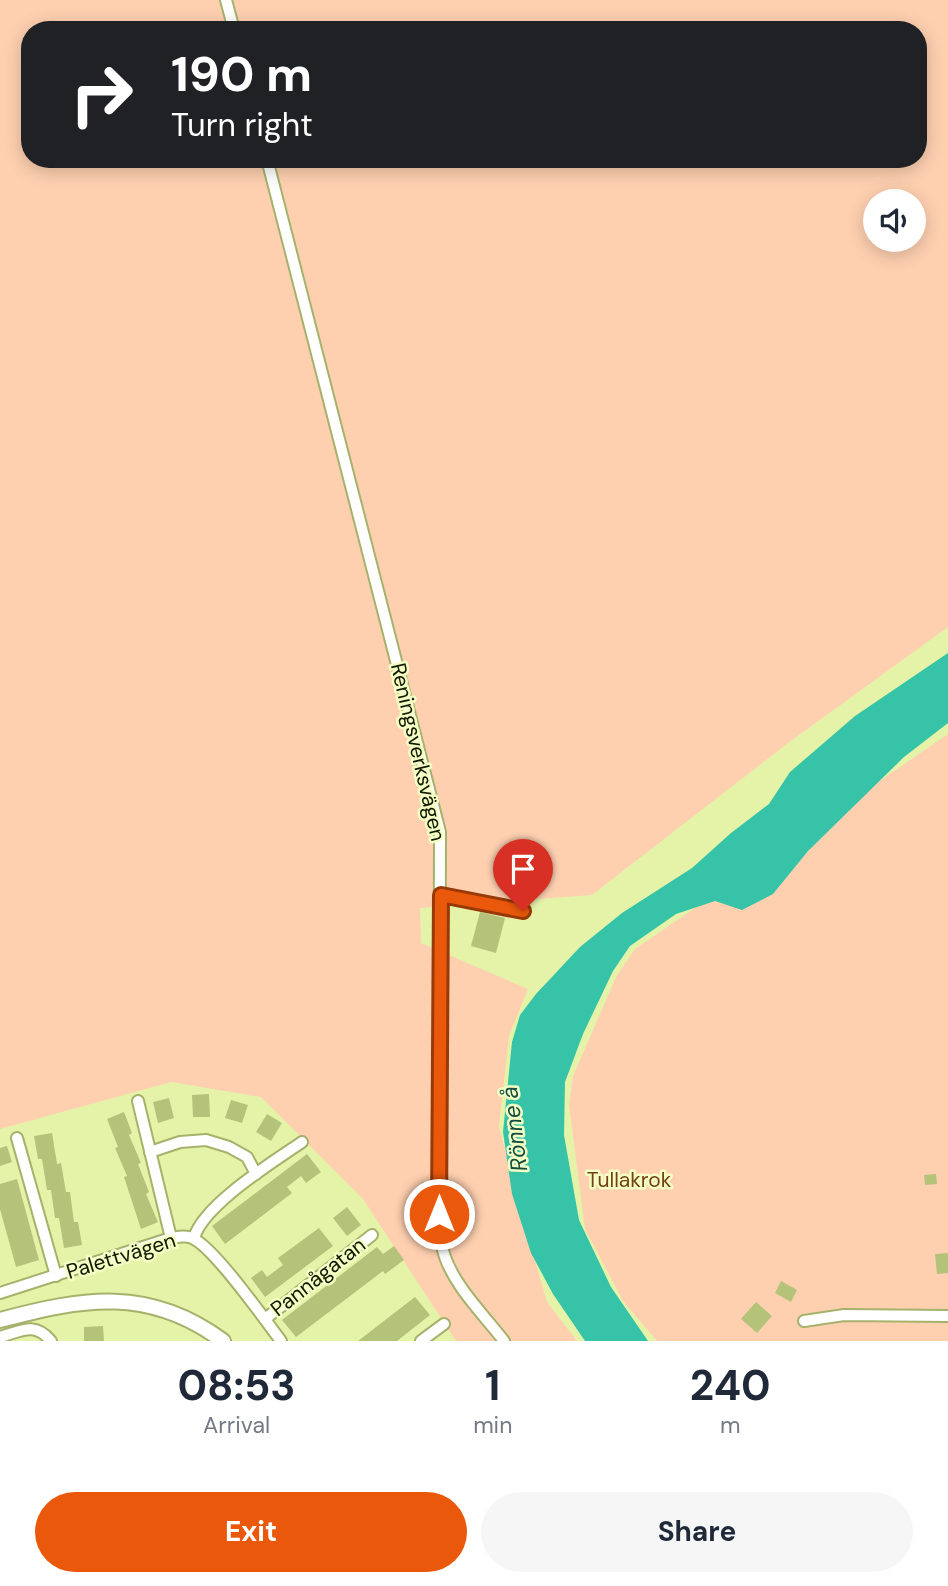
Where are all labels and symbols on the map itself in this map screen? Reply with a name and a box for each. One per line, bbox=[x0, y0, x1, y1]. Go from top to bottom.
street label: Reningsverksvägen bbox=[384, 660, 452, 844]
pin bbox=[493, 839, 553, 911]
water label: Rönne å bbox=[494, 1085, 534, 1173]
park label: Tullakrok bbox=[587, 1166, 672, 1194]
position arrow bbox=[402, 1177, 476, 1251]
street label: Palettvägen bbox=[63, 1226, 179, 1286]
street label: Pannågatan bbox=[265, 1231, 371, 1323]

